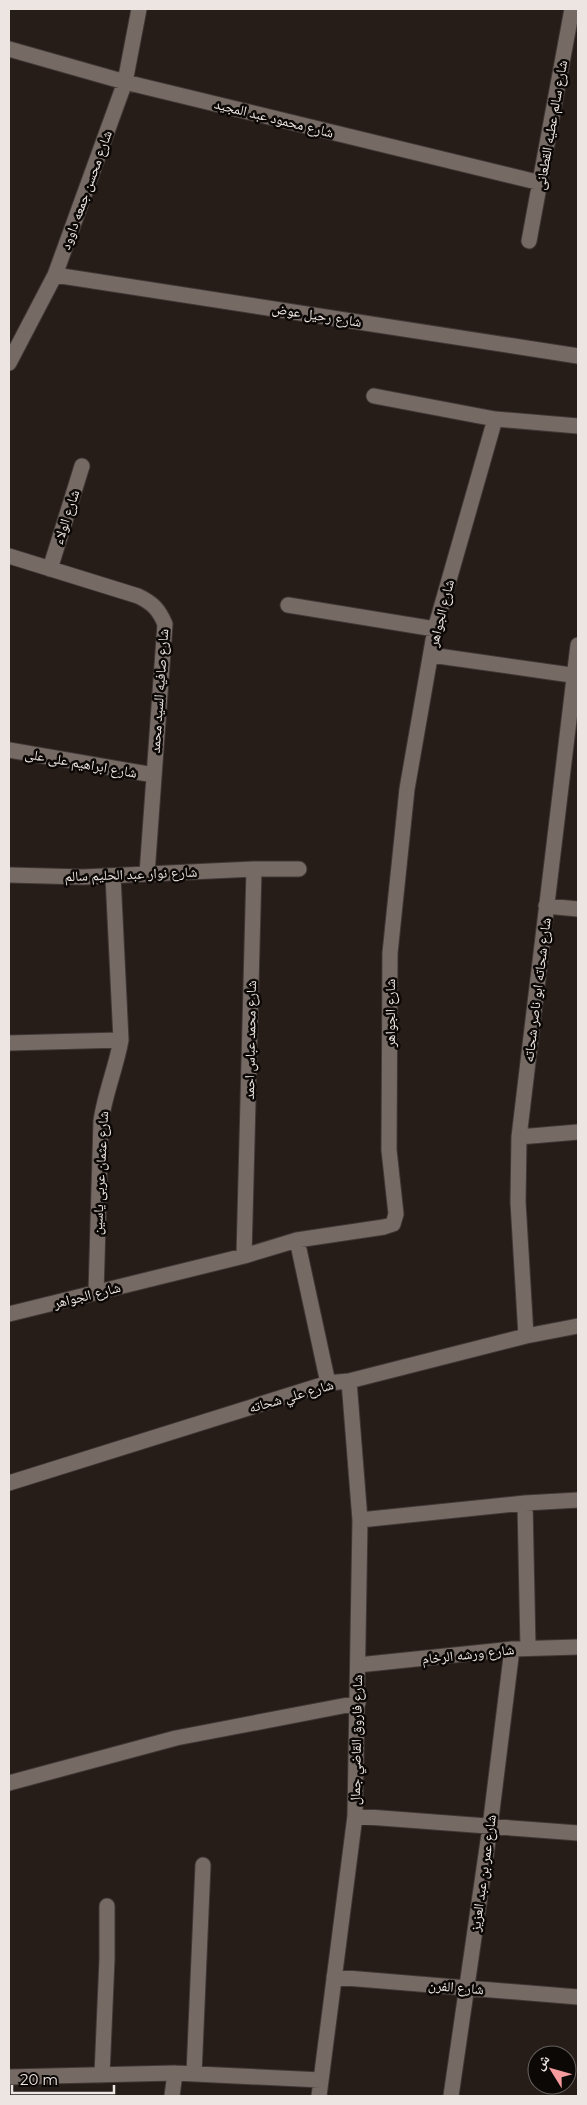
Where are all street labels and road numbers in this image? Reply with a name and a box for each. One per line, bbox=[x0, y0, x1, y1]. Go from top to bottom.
street label: شارع سالم عطيه القطعانى bbox=[531, 59, 572, 191]
street label: شارع محمود عبد المجيد bbox=[212, 94, 336, 143]
street label: شارع محسن جمعه داوود bbox=[56, 128, 117, 252]
street label: شارع رحيل عوض bbox=[271, 299, 363, 332]
street label: شارع الولاء bbox=[49, 487, 84, 547]
street label: شارع الجواهر bbox=[424, 578, 459, 650]
street label: شارع صافيه السيد محمد bbox=[146, 628, 173, 754]
street label: شارع ابراهيم على على bbox=[23, 744, 138, 783]
street label: شارع نوار عبد الحليم سالم bbox=[64, 863, 198, 886]
street label: شارع شحاته ابو ناصر شحاته bbox=[519, 917, 556, 1063]
street label: شارع الجواهر bbox=[381, 979, 400, 1048]
street label: شارع محمد عباس احمد bbox=[240, 980, 261, 1100]
street label: شارع عثمان عربى ياسين bbox=[88, 1110, 113, 1236]
street label: شارع الجواهر bbox=[51, 1278, 123, 1313]
street label: شارع علي شحاته bbox=[247, 1375, 336, 1419]
street label: شارع ورشه الرخام bbox=[421, 1640, 515, 1669]
street label: شارع فاروق القاضي جمال bbox=[346, 1675, 369, 1805]
street label: شارع عمر بن عبد العزيز bbox=[466, 1813, 501, 1934]
street label: شارع الفرن bbox=[427, 1976, 485, 1999]

